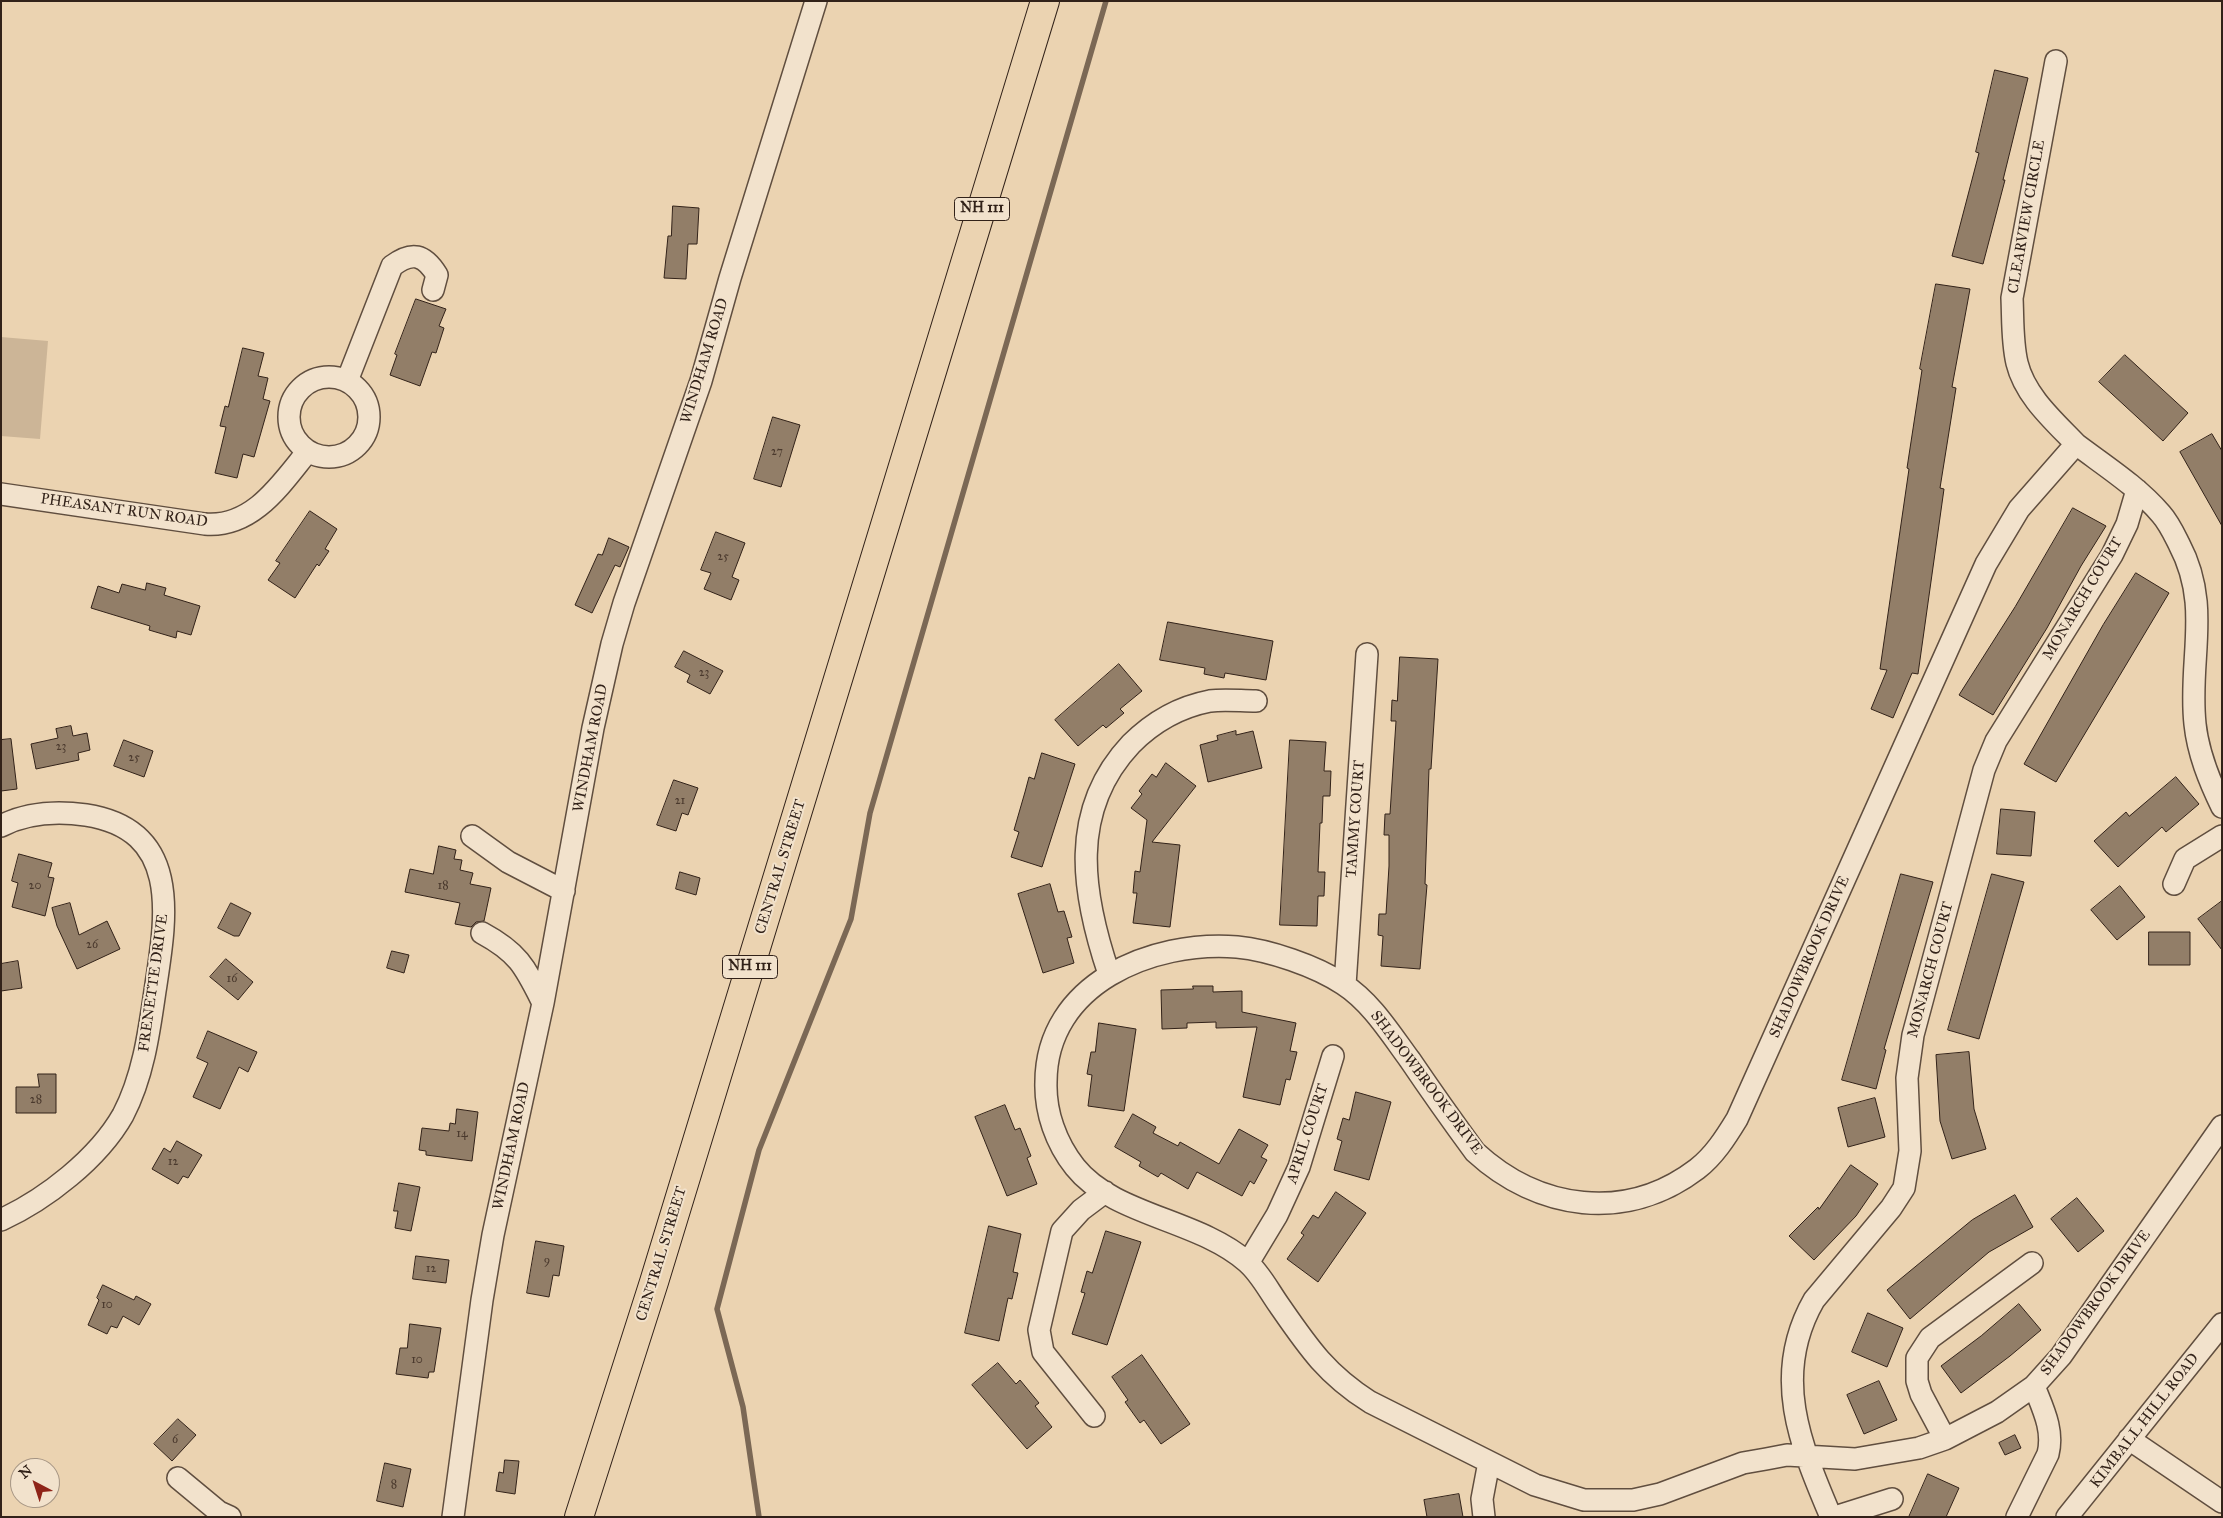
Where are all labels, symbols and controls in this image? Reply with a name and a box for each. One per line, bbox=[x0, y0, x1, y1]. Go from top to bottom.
street label: CLEARVIEW CIRCLE bbox=[2005, 139, 2049, 295]
road number: NH 111 bbox=[954, 198, 1010, 220]
street label: WINDHAM ROAD bbox=[677, 296, 733, 426]
house number: 27 bbox=[771, 445, 783, 459]
street label: PHEASANT RUN ROAD bbox=[39, 490, 209, 532]
street label: MONARCH COURT bbox=[2039, 534, 2127, 664]
house number: 25 bbox=[717, 550, 729, 564]
house number: 23 bbox=[699, 666, 709, 680]
street label: WINDHAM ROAD bbox=[570, 682, 612, 814]
house number: 23 bbox=[56, 740, 66, 754]
house number: 25 bbox=[128, 751, 140, 765]
street label: TAMMY COURT bbox=[1343, 760, 1369, 878]
house number: 21 bbox=[675, 794, 685, 808]
street label: CENTRAL STREET bbox=[752, 797, 810, 937]
street label: SHADOWBROOK DRIVE bbox=[1766, 873, 1854, 1041]
house number: 20 bbox=[29, 879, 41, 893]
house number: 18 bbox=[437, 879, 449, 893]
street label: MONARCH COURT bbox=[1904, 900, 1958, 1040]
street label: FRENETTE DRIVE bbox=[135, 913, 173, 1053]
house number: 26 bbox=[86, 938, 98, 952]
road number: NH 111 bbox=[722, 956, 778, 979]
house number: 16 bbox=[227, 972, 237, 986]
street label: SHADOWBROOK DRIVE bbox=[1366, 1008, 1486, 1158]
street label: WINDHAM ROAD bbox=[490, 1080, 534, 1212]
street label: APRIL COURT bbox=[1283, 1082, 1333, 1186]
house number: 28 bbox=[30, 1093, 42, 1107]
house number: 14 bbox=[456, 1127, 468, 1141]
house number: 12 bbox=[168, 1155, 178, 1169]
street label: CENTRAL STREET bbox=[633, 1184, 691, 1324]
street label: SHADOWBROOK DRIVE bbox=[2037, 1227, 2155, 1379]
house number: 9 bbox=[544, 1254, 550, 1268]
house number: 12 bbox=[426, 1262, 436, 1276]
house number: 10 bbox=[101, 1298, 113, 1312]
street label: KIMBALL HILL ROAD bbox=[2087, 1350, 2203, 1492]
house number: 10 bbox=[411, 1353, 423, 1367]
house number: 6 bbox=[172, 1433, 178, 1447]
north arrow bbox=[10, 1458, 60, 1508]
text: N bbox=[16, 1462, 36, 1482]
house number: 8 bbox=[391, 1478, 397, 1492]

